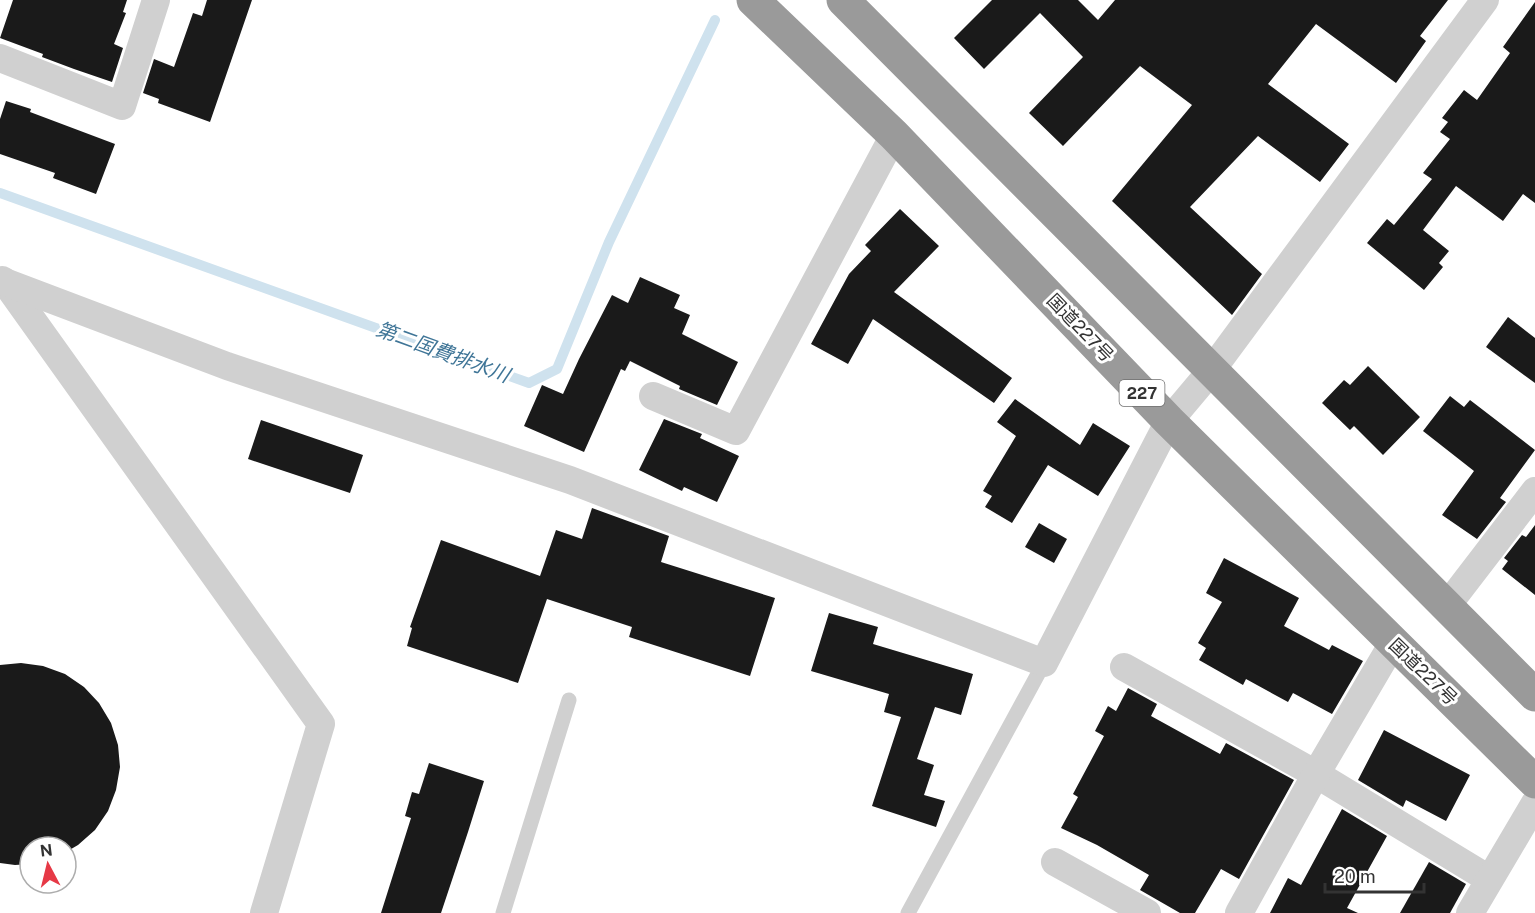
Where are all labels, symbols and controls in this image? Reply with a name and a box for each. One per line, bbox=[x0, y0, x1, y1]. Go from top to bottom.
street label: 国道227号 bbox=[1043, 289, 1118, 366]
water label: 第二国費排水川 bbox=[373, 317, 515, 388]
road number: 227 bbox=[1120, 380, 1164, 406]
street label: 国道227号 bbox=[1385, 634, 1462, 709]
north arrow bbox=[18, 835, 78, 895]
text: N bbox=[39, 840, 54, 861]
scale bar bbox=[1325, 856, 1424, 894]
text: 20 m bbox=[1334, 866, 1376, 887]

